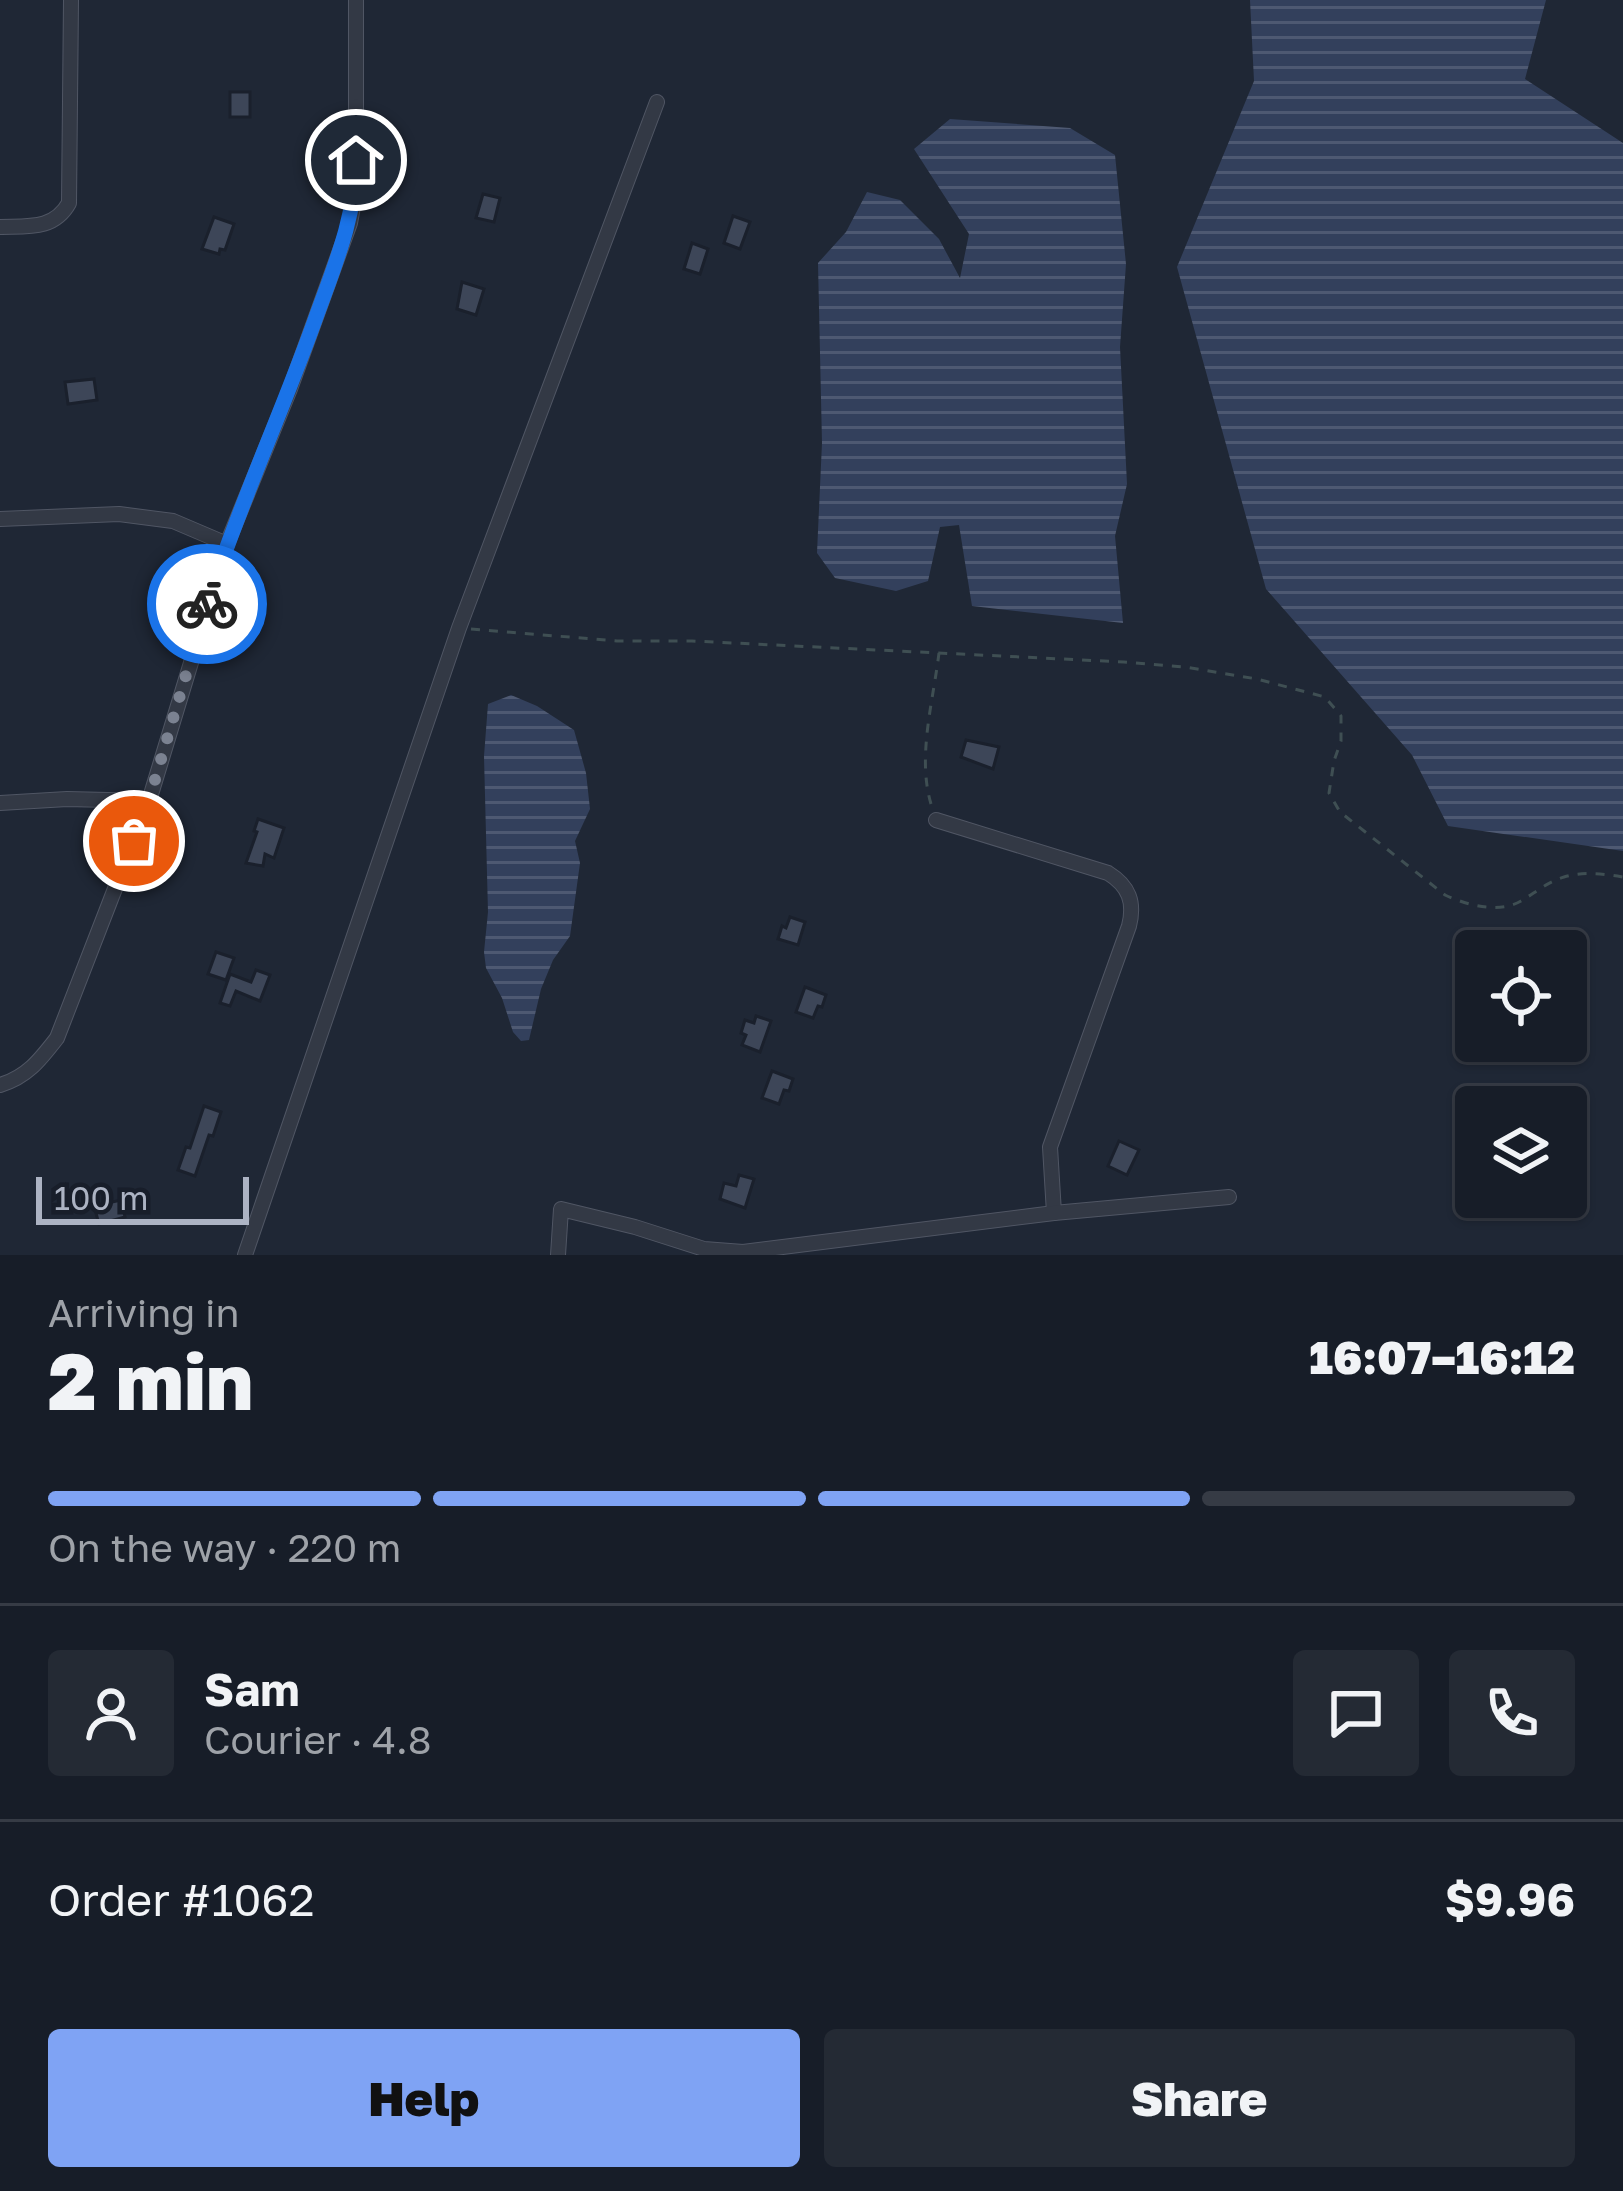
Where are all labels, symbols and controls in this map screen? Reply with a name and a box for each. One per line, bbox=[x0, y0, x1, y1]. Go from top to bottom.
pin bbox=[305, 109, 407, 211]
icon: home bbox=[323, 127, 389, 193]
courier bbox=[147, 544, 267, 664]
icon: bike bbox=[174, 571, 240, 637]
pin bbox=[83, 790, 185, 892]
icon: bag bbox=[101, 808, 167, 874]
map controls bbox=[1455, 930, 1587, 1218]
button: locate bbox=[1455, 930, 1587, 1062]
button: layers bbox=[1455, 1086, 1587, 1218]
scale bar bbox=[36, 1171, 249, 1224]
text: 100 m bbox=[54, 1178, 148, 1217]
text: Arriving in bbox=[48, 1289, 239, 1336]
text: 16:07–16:12 bbox=[1309, 1330, 1575, 1384]
text: 2 min bbox=[48, 1334, 253, 1427]
text: On the way · 220 m bbox=[48, 1524, 401, 1571]
button: person bbox=[48, 1650, 174, 1776]
button: chat bbox=[1293, 1650, 1419, 1776]
button: phone bbox=[1449, 1650, 1575, 1776]
text: Sam bbox=[204, 1662, 300, 1716]
text: Courier · 4.8 bbox=[204, 1716, 432, 1763]
text: Order #1062 bbox=[48, 1872, 315, 1926]
text: $9.96 bbox=[1445, 1872, 1575, 1926]
button: Help bbox=[48, 2029, 800, 2167]
button: Share bbox=[824, 2029, 1575, 2167]

